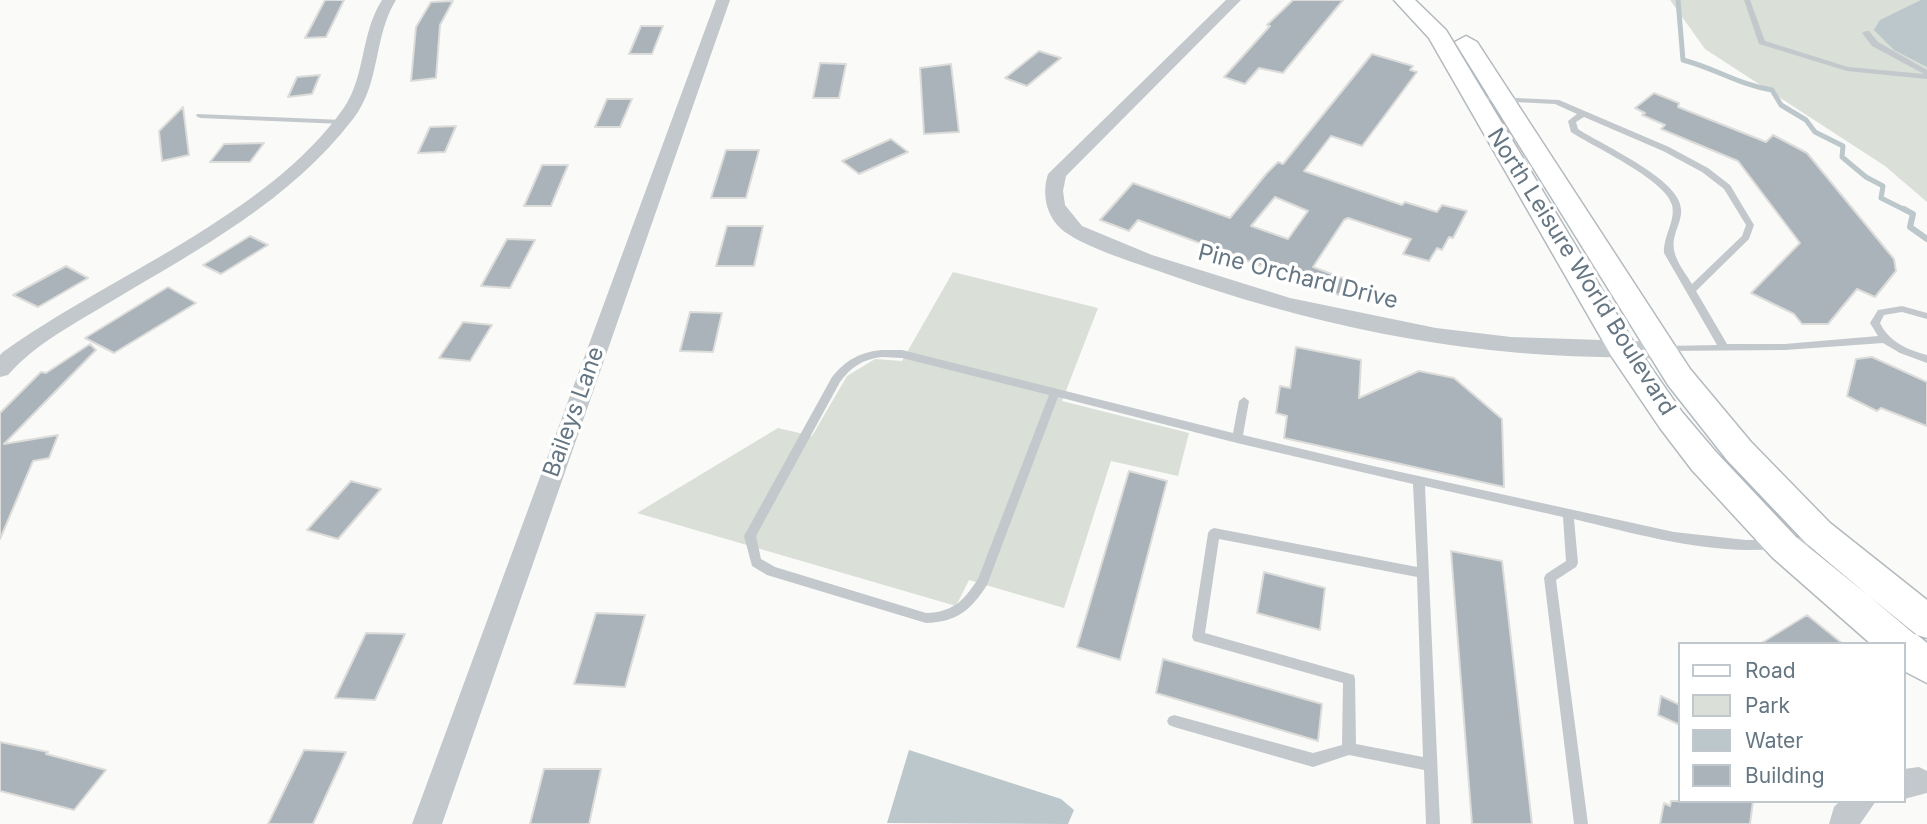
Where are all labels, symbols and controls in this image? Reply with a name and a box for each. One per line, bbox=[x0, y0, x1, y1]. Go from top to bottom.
street label: North Leisure World Boulevard bbox=[1481, 123, 1681, 421]
street label: Pine Orchard Drive bbox=[1195, 239, 1401, 315]
street label: Baileys Lane bbox=[538, 343, 610, 481]
legend bbox=[1678, 642, 1906, 803]
text: Road bbox=[1745, 658, 1796, 683]
text: Park bbox=[1745, 693, 1790, 718]
text: Water bbox=[1745, 728, 1803, 753]
text: Building bbox=[1745, 763, 1825, 788]

